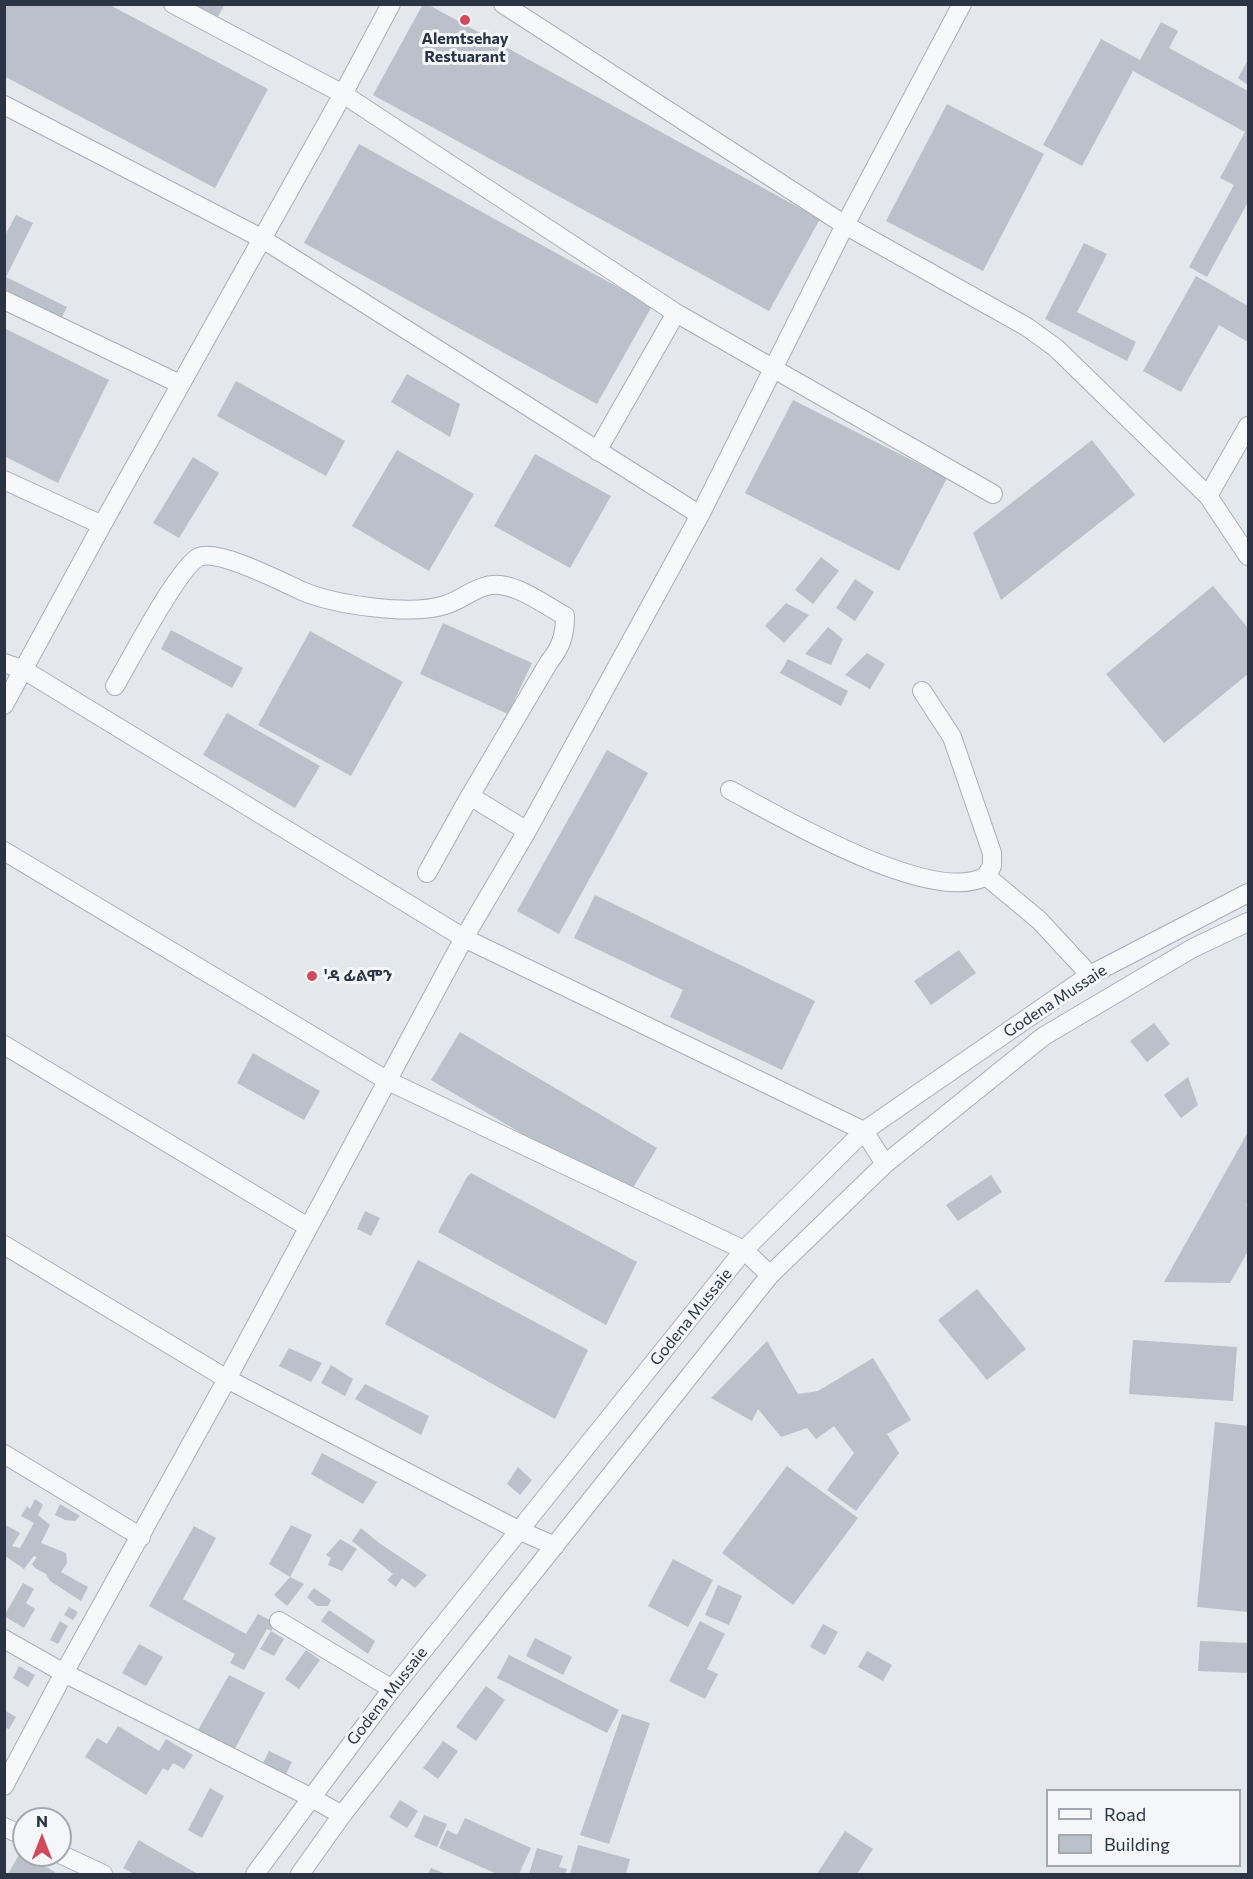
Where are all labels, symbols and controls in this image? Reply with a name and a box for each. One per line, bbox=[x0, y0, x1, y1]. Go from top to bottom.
marker: Alemtsehay Restuarant bbox=[458, 13, 472, 27]
place label: Alemtsehay Restuarant bbox=[421, 29, 509, 67]
street label: Godena Mussaie bbox=[1000, 960, 1110, 1042]
place label: 'ዳ ፊልሞን bbox=[324, 966, 393, 986]
marker: 'ዳ ፊልሞን bbox=[305, 969, 319, 983]
street label: Godena Mussaie bbox=[646, 1265, 736, 1369]
street label: Godena Mussaie bbox=[343, 1643, 431, 1749]
legend bbox=[1046, 1789, 1241, 1867]
text: Road bbox=[1104, 1803, 1146, 1825]
north arrow bbox=[12, 1807, 72, 1867]
text: N bbox=[36, 1811, 48, 1830]
text: Building bbox=[1104, 1833, 1170, 1855]

